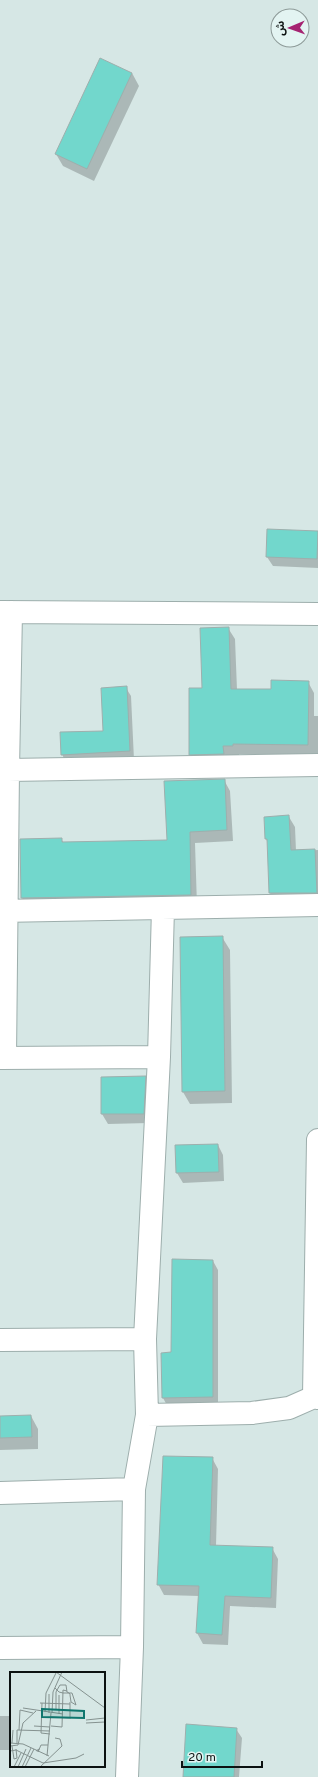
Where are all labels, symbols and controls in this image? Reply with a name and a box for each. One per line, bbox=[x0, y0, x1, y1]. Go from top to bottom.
north arrow bbox=[270, 8, 310, 48]
text: ش bbox=[274, 21, 288, 36]
inset map bbox=[10, 1672, 105, 1767]
scale bar bbox=[182, 1743, 262, 1769]
text: 20 m bbox=[188, 1750, 216, 1766]

